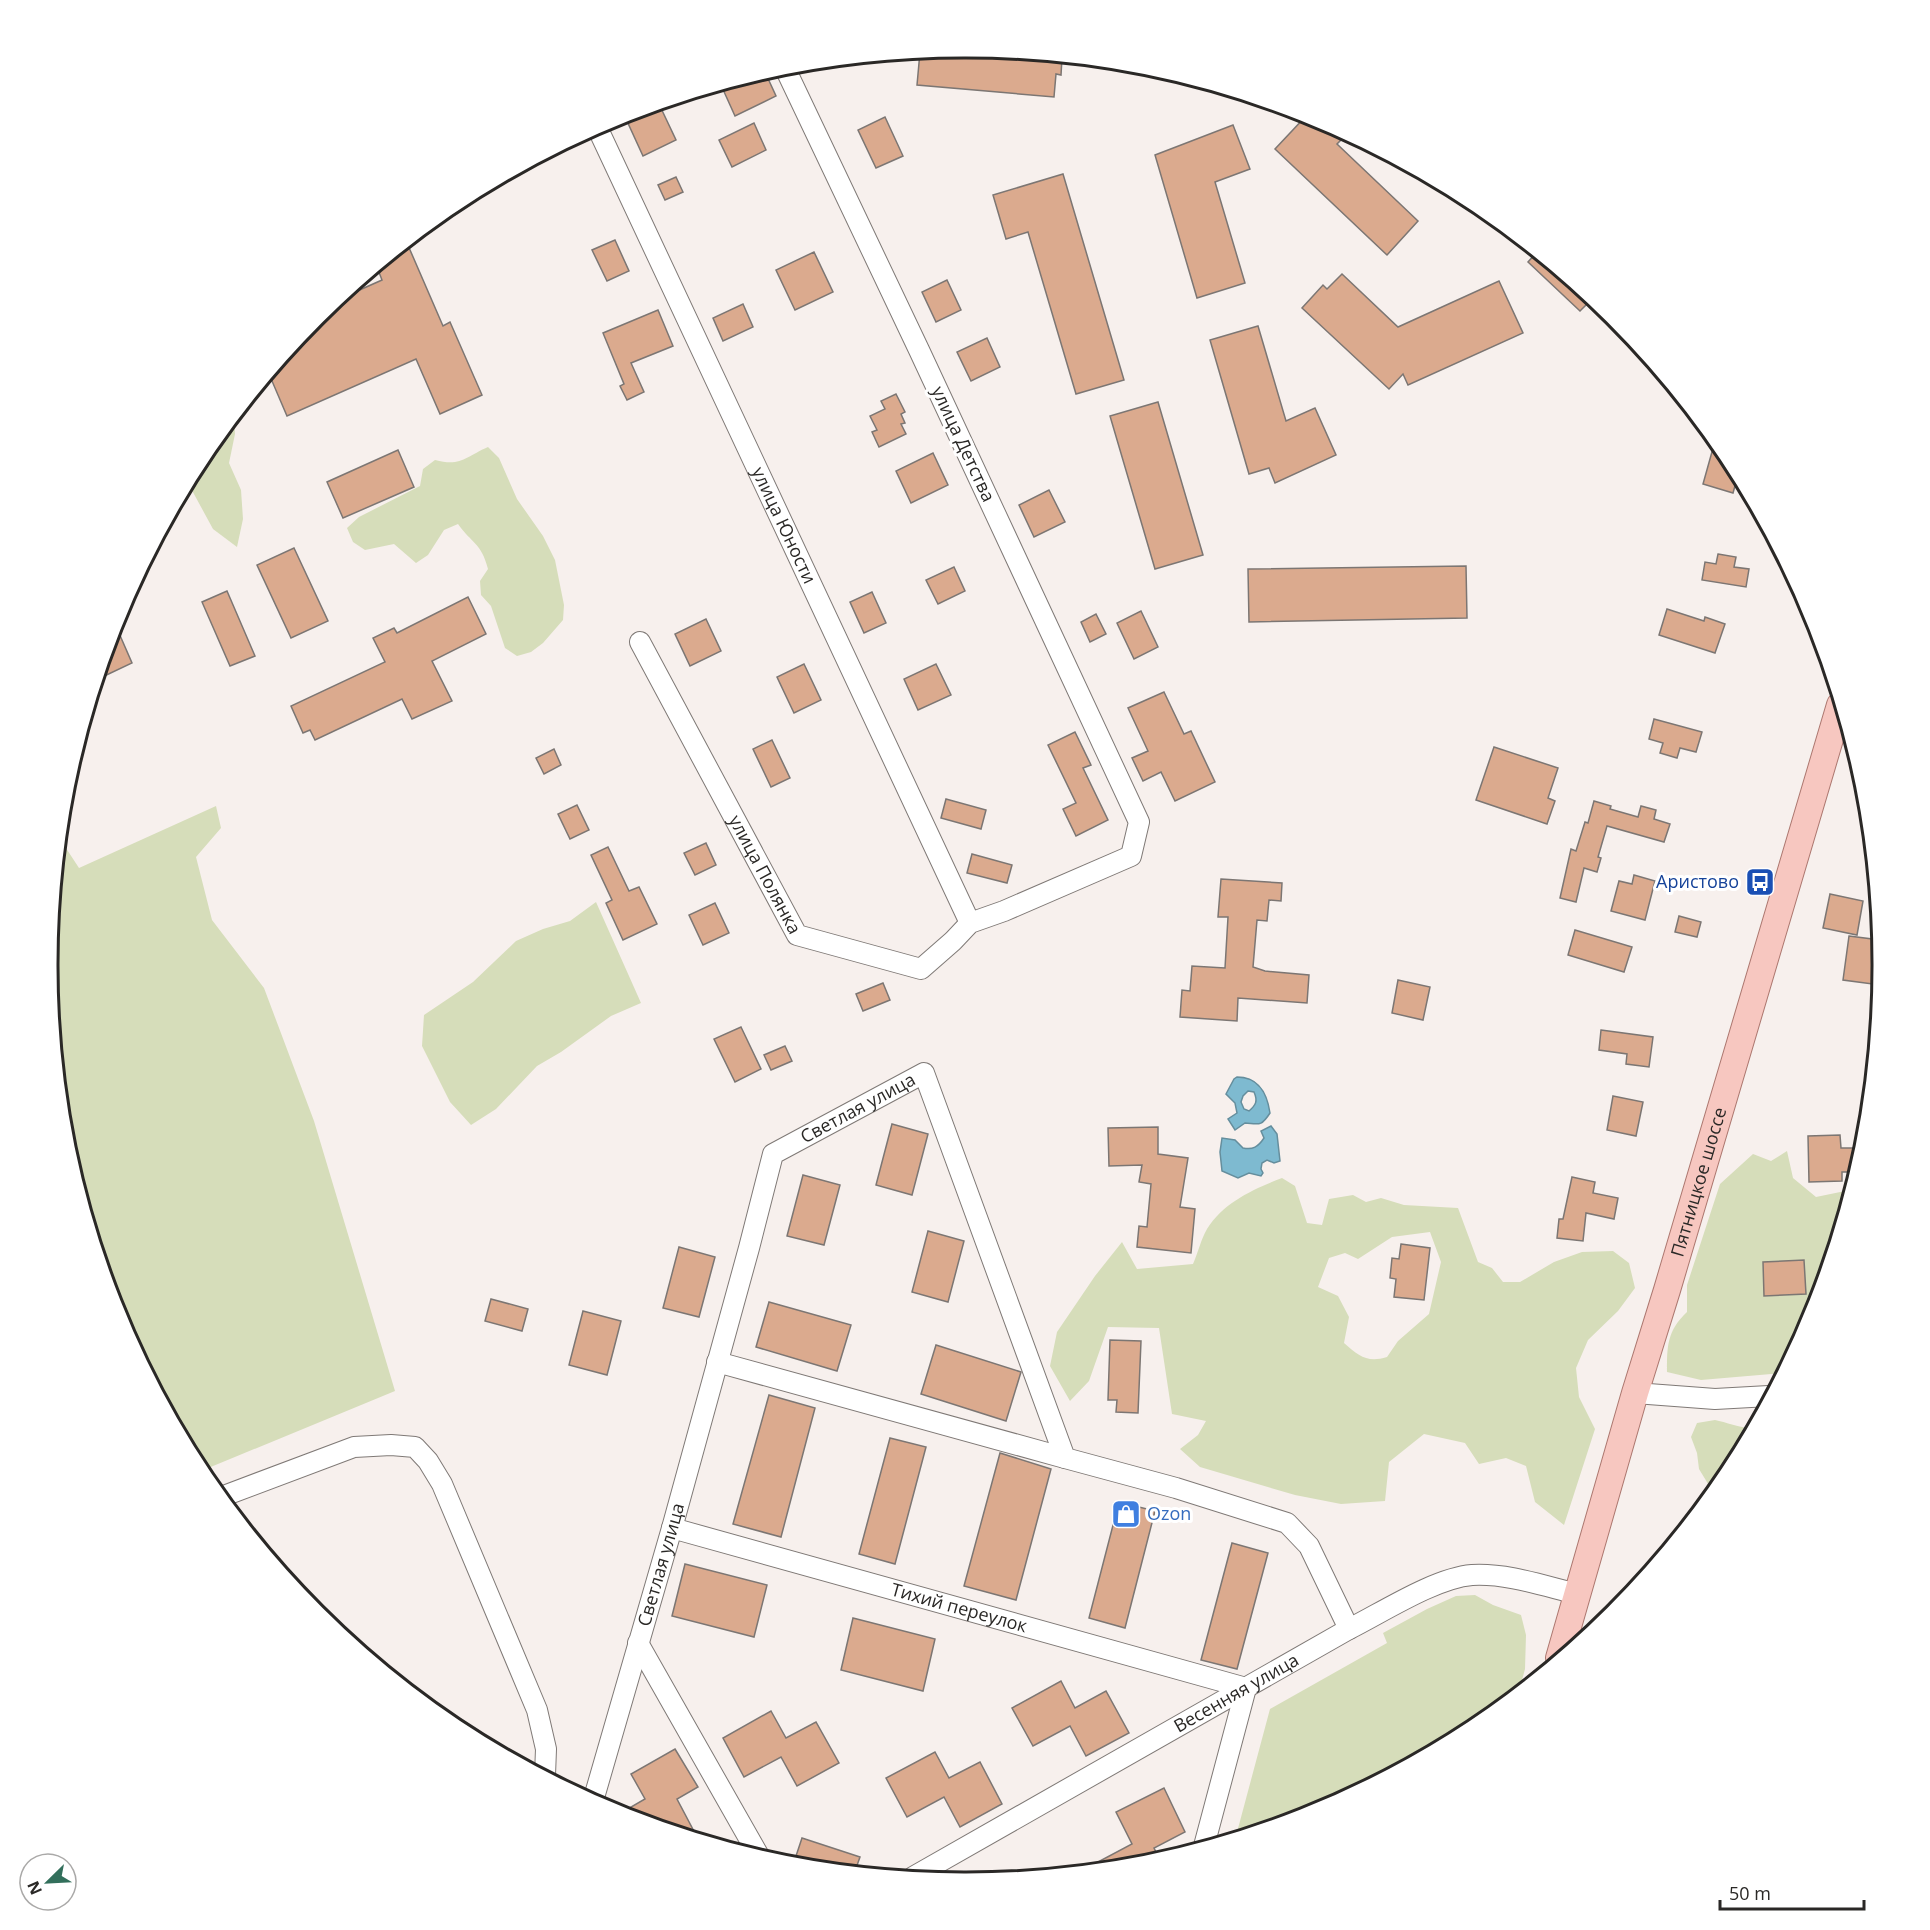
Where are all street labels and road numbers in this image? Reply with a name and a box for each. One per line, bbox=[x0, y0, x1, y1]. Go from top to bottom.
street label: улица Детства bbox=[927, 382, 1001, 505]
street label: улица Юности bbox=[747, 463, 822, 587]
street label: улица Полянка bbox=[724, 811, 807, 938]
street label: Светлая улица bbox=[796, 1067, 919, 1148]
street label: Пятницкое шоссе bbox=[1664, 1104, 1731, 1260]
street label: Светлая улица bbox=[631, 1500, 689, 1629]
street label: Тихий переулок bbox=[889, 1577, 1031, 1638]
street label: Весенняя улица bbox=[1169, 1647, 1303, 1737]

